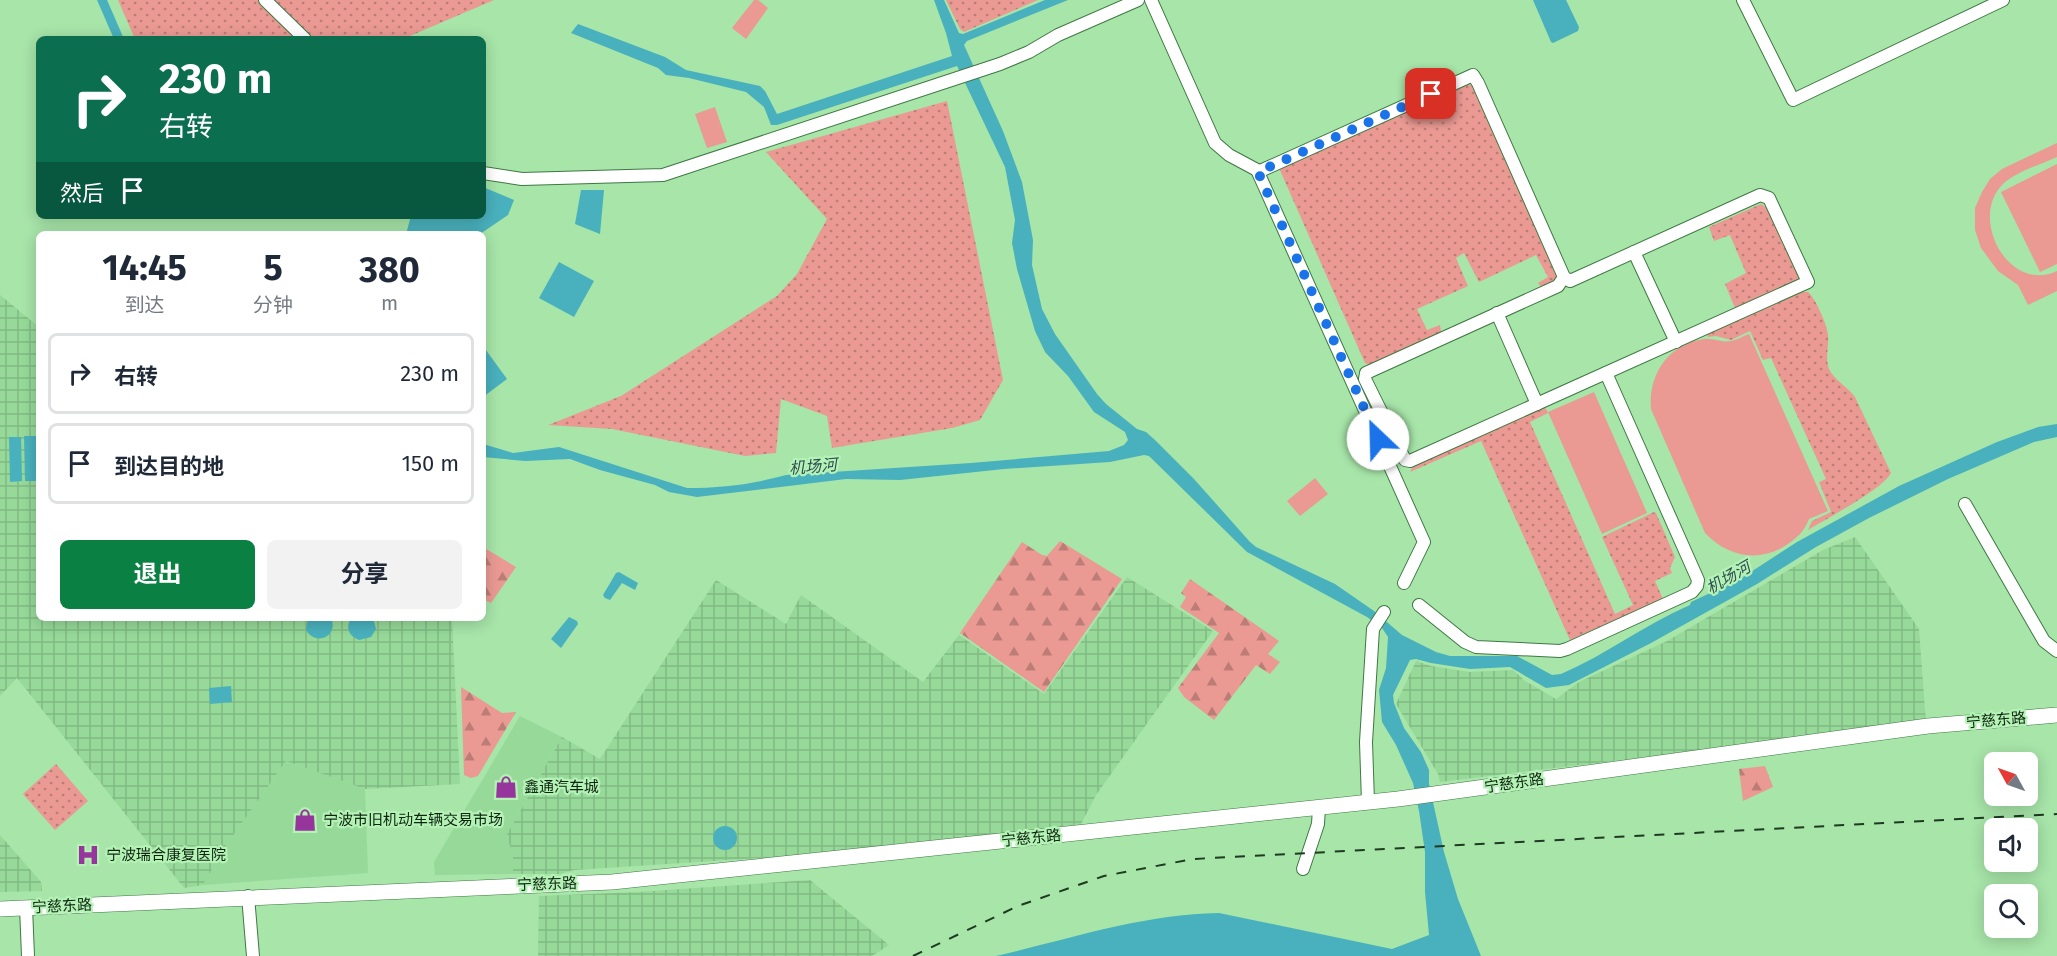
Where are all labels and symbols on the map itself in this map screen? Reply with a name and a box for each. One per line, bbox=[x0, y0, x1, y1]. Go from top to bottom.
pin bbox=[1405, 68, 1456, 119]
position arrow bbox=[1346, 407, 1410, 471]
water label: 机场河 bbox=[788, 455, 841, 478]
water label: 机场河 bbox=[1703, 556, 1756, 598]
street label: 宁慈东路 bbox=[1965, 708, 2027, 732]
north arrow bbox=[1984, 752, 2038, 806]
street label: 宁慈东路 bbox=[1483, 770, 1545, 796]
shop icon: 鑫通汽车城 bbox=[493, 774, 519, 800]
place label: 鑫通汽车城 bbox=[524, 778, 599, 796]
shop icon: 宁波市旧机动车辆交易市场 bbox=[292, 807, 318, 833]
place label: 宁波市旧机动车辆交易市场 bbox=[323, 811, 503, 829]
street label: 宁慈东路 bbox=[1000, 826, 1062, 850]
hospital icon: 宁波瑞合康复医院 bbox=[75, 842, 101, 868]
place label: 宁波瑞合康复医院 bbox=[106, 846, 226, 864]
street label: 宁慈东路 bbox=[517, 874, 577, 894]
street label: 宁慈东路 bbox=[32, 895, 92, 917]

